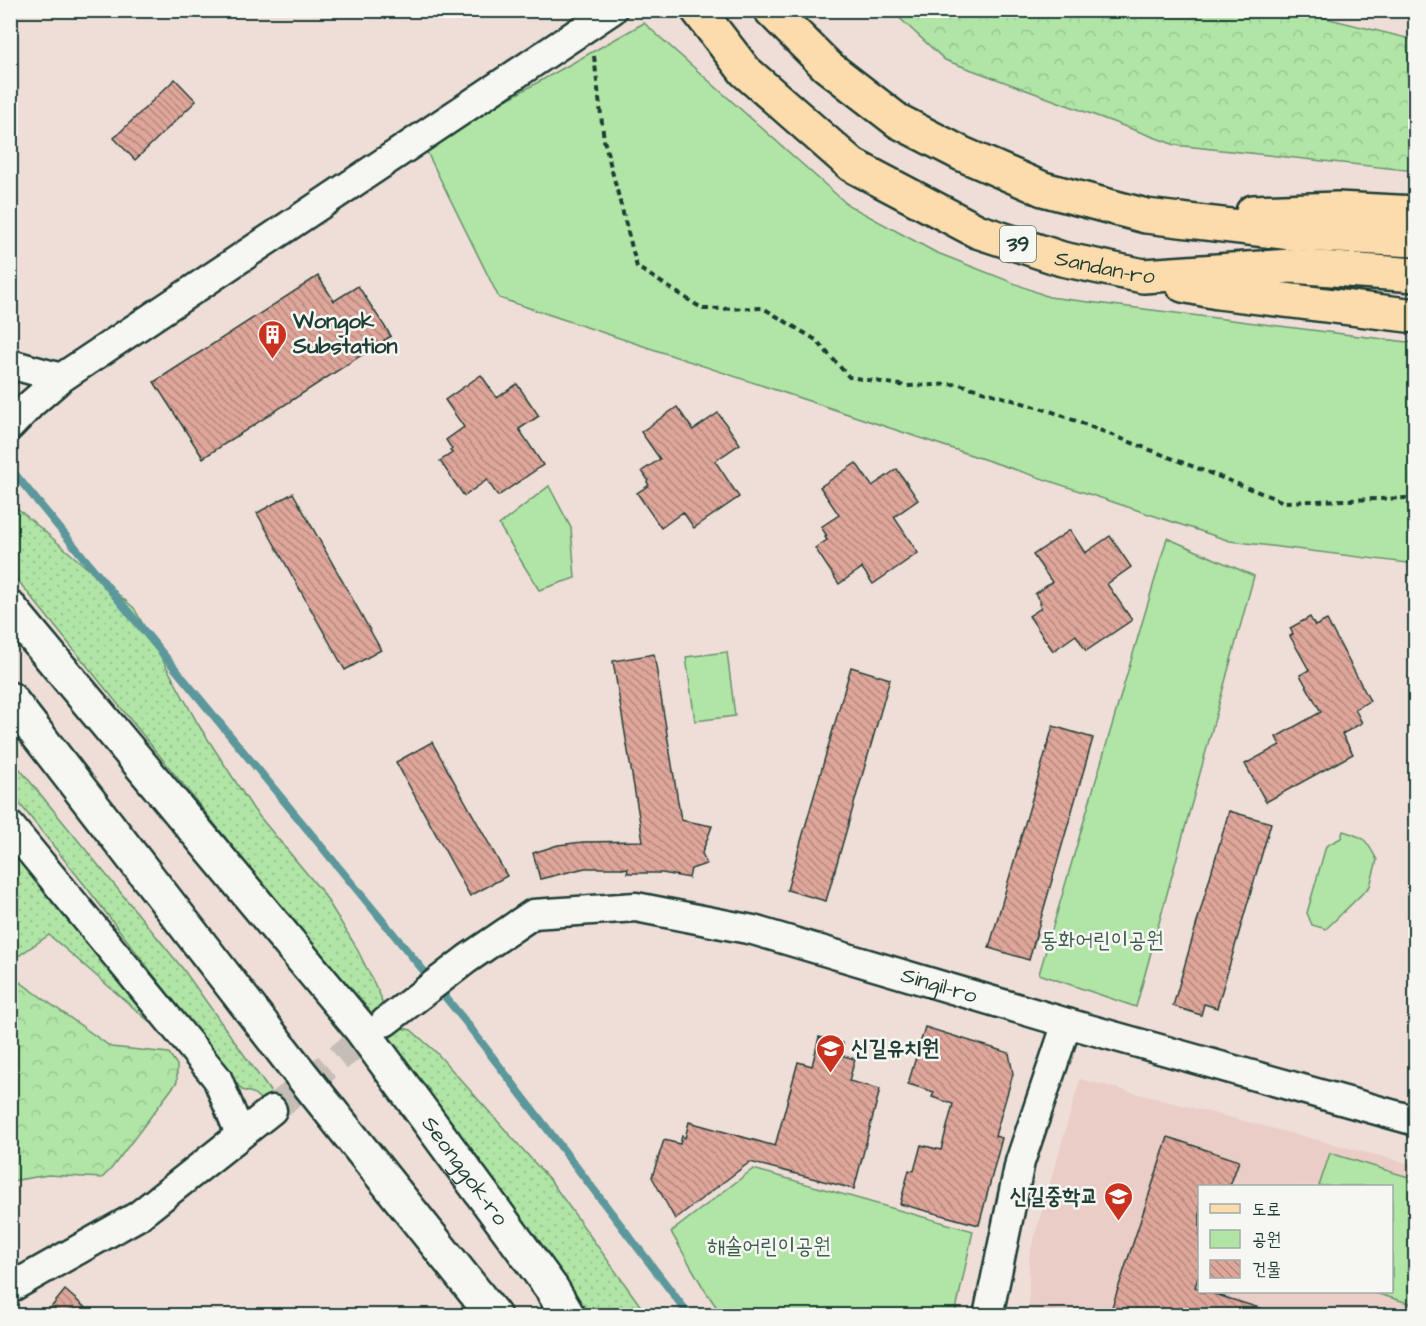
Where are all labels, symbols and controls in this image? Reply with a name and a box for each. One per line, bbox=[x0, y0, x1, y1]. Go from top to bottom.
road number: 39 bbox=[1000, 226, 1036, 262]
street label: Sandan-ro bbox=[1052, 242, 1156, 292]
place label: Wongok Substation bbox=[292, 306, 397, 362]
building icon: Wongok Substation bbox=[256, 318, 288, 360]
park label: 동화어린이공원 bbox=[1040, 925, 1164, 956]
street label: Singil-ro bbox=[897, 959, 982, 1011]
school or university icon: 신길유치원 bbox=[814, 1032, 846, 1074]
place label: 신길유치원 bbox=[851, 1033, 940, 1064]
street label: Seonggok-ro bbox=[414, 1109, 516, 1233]
school or university icon: 신길중학교 bbox=[1103, 1180, 1135, 1222]
place label: 신길중학교 bbox=[1009, 1181, 1098, 1212]
legend bbox=[1198, 1185, 1393, 1293]
text: 도로 bbox=[1252, 1197, 1281, 1222]
text: 공원 bbox=[1252, 1227, 1281, 1252]
park label: 해솔어린이공원 bbox=[707, 1231, 831, 1262]
text: 건물 bbox=[1252, 1257, 1281, 1282]

